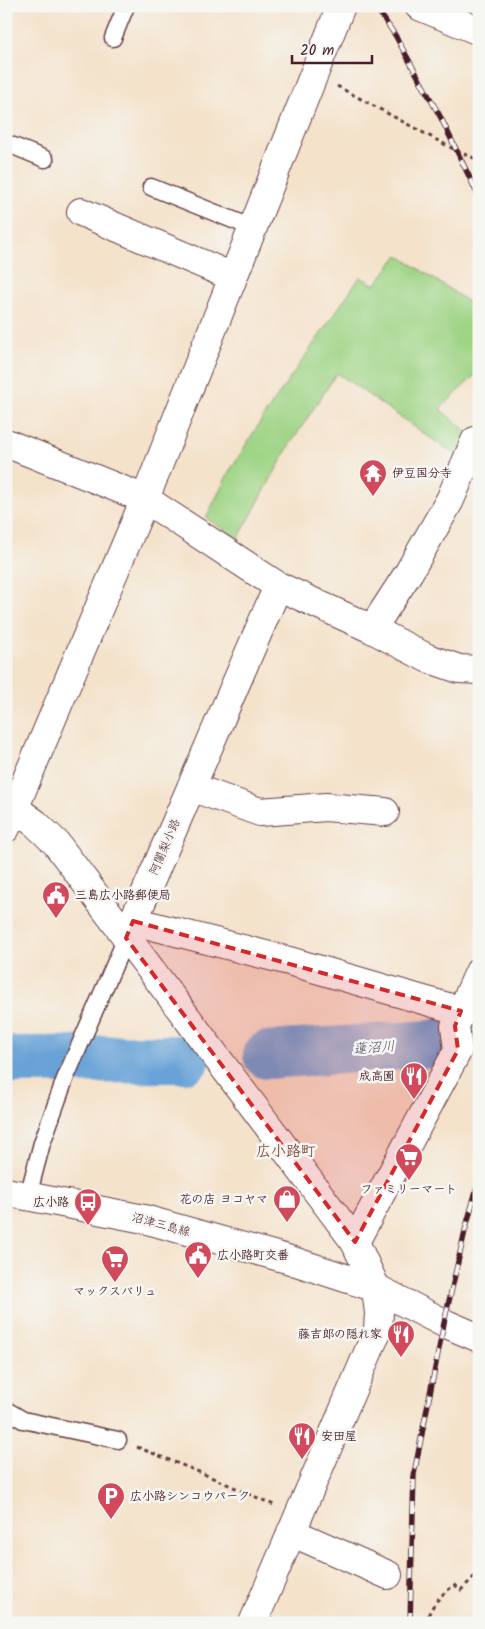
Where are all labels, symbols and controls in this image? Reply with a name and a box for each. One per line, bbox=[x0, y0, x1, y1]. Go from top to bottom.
scale bar bbox=[292, 32, 372, 64]
text: 20 m bbox=[300, 39, 334, 63]
temple icon: 伊豆国分寺 bbox=[358, 458, 388, 497]
place label: 伊豆国分寺 bbox=[392, 464, 452, 483]
street label: 阿闍梨小路 bbox=[145, 816, 185, 878]
public building icon: 三島広小路郵便局 bbox=[41, 880, 71, 919]
place label: 三島広小路郵便局 bbox=[75, 886, 171, 905]
water label: 蓮沼川 bbox=[352, 1036, 396, 1060]
restaurant icon: 成高園 bbox=[399, 1061, 429, 1100]
place label: 成高園 bbox=[359, 1067, 395, 1086]
district label: 広小路町 bbox=[256, 1140, 316, 1164]
supermarket icon: ファミリーマート bbox=[394, 1142, 424, 1181]
place label: ファミリーマート bbox=[361, 1180, 457, 1199]
shop icon: 花の店 ヨコヤマ bbox=[272, 1184, 302, 1223]
bus stop icon: 広小路 bbox=[73, 1187, 103, 1226]
place label: 花の店 ヨコヤマ bbox=[179, 1190, 268, 1209]
place label: 広小路 bbox=[33, 1193, 69, 1212]
street label: 沼津三島線 bbox=[130, 1208, 192, 1242]
public building icon: 広小路町交番 bbox=[183, 1240, 213, 1279]
supermarket icon: マックスバリュ bbox=[100, 1244, 130, 1283]
place label: 広小路町交番 bbox=[217, 1246, 289, 1265]
place label: マックスバリュ bbox=[73, 1282, 157, 1301]
restaurant icon: 藤吉郎の隠れ家 bbox=[386, 1319, 416, 1358]
place label: 藤吉郎の隠れ家 bbox=[298, 1325, 382, 1344]
restaurant icon: 安田屋 bbox=[287, 1421, 317, 1460]
place label: 安田屋 bbox=[321, 1427, 357, 1446]
parking icon: 広小路シンコウパーク bbox=[96, 1481, 126, 1520]
place label: 広小路シンコウパーク bbox=[130, 1487, 250, 1506]

